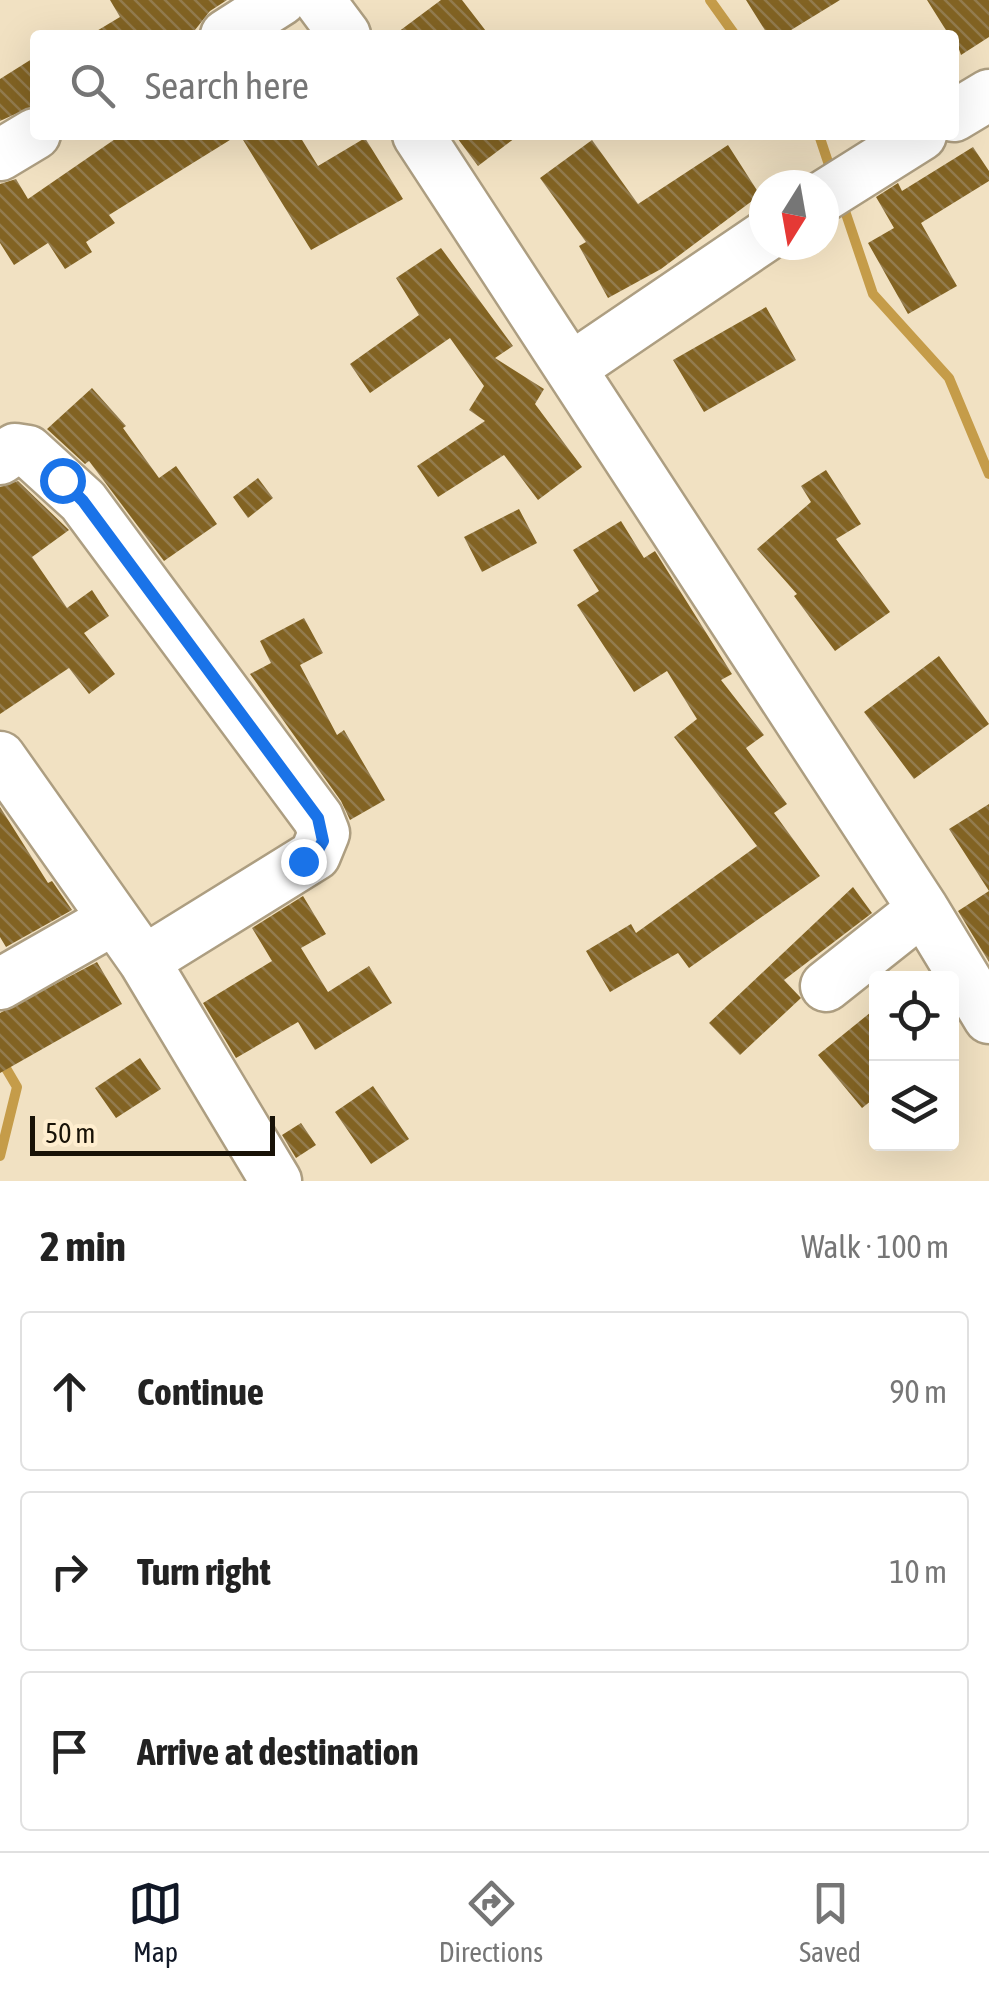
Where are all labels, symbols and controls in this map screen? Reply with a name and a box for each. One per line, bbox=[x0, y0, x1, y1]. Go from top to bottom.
search box bbox=[30, 30, 959, 140]
icon: search bbox=[65, 58, 120, 113]
text: Search here bbox=[145, 64, 309, 107]
north arrow bbox=[749, 170, 839, 260]
route start bbox=[40, 458, 86, 504]
route end bbox=[281, 839, 327, 885]
map controls bbox=[869, 971, 959, 1151]
button: locate bbox=[869, 971, 959, 1061]
button: layers bbox=[869, 1061, 959, 1151]
scale bar bbox=[30, 1111, 275, 1156]
text: 50 m bbox=[45, 1117, 95, 1149]
text: 2 min bbox=[40, 1222, 126, 1270]
text: Walk · 100 m bbox=[801, 1228, 949, 1265]
icon: ahead bbox=[42, 1364, 97, 1419]
text: Continue bbox=[137, 1370, 264, 1413]
text: 90 m bbox=[889, 1373, 947, 1410]
icon: right bbox=[42, 1544, 97, 1599]
text: Turn right bbox=[137, 1550, 271, 1593]
text: 10 m bbox=[889, 1553, 947, 1590]
icon: arrive bbox=[42, 1724, 97, 1779]
text: Arrive at destination bbox=[137, 1730, 419, 1773]
tab: Map bbox=[128, 1876, 183, 1968]
tab: Directions bbox=[439, 1876, 543, 1968]
tab: Saved bbox=[799, 1876, 861, 1968]

